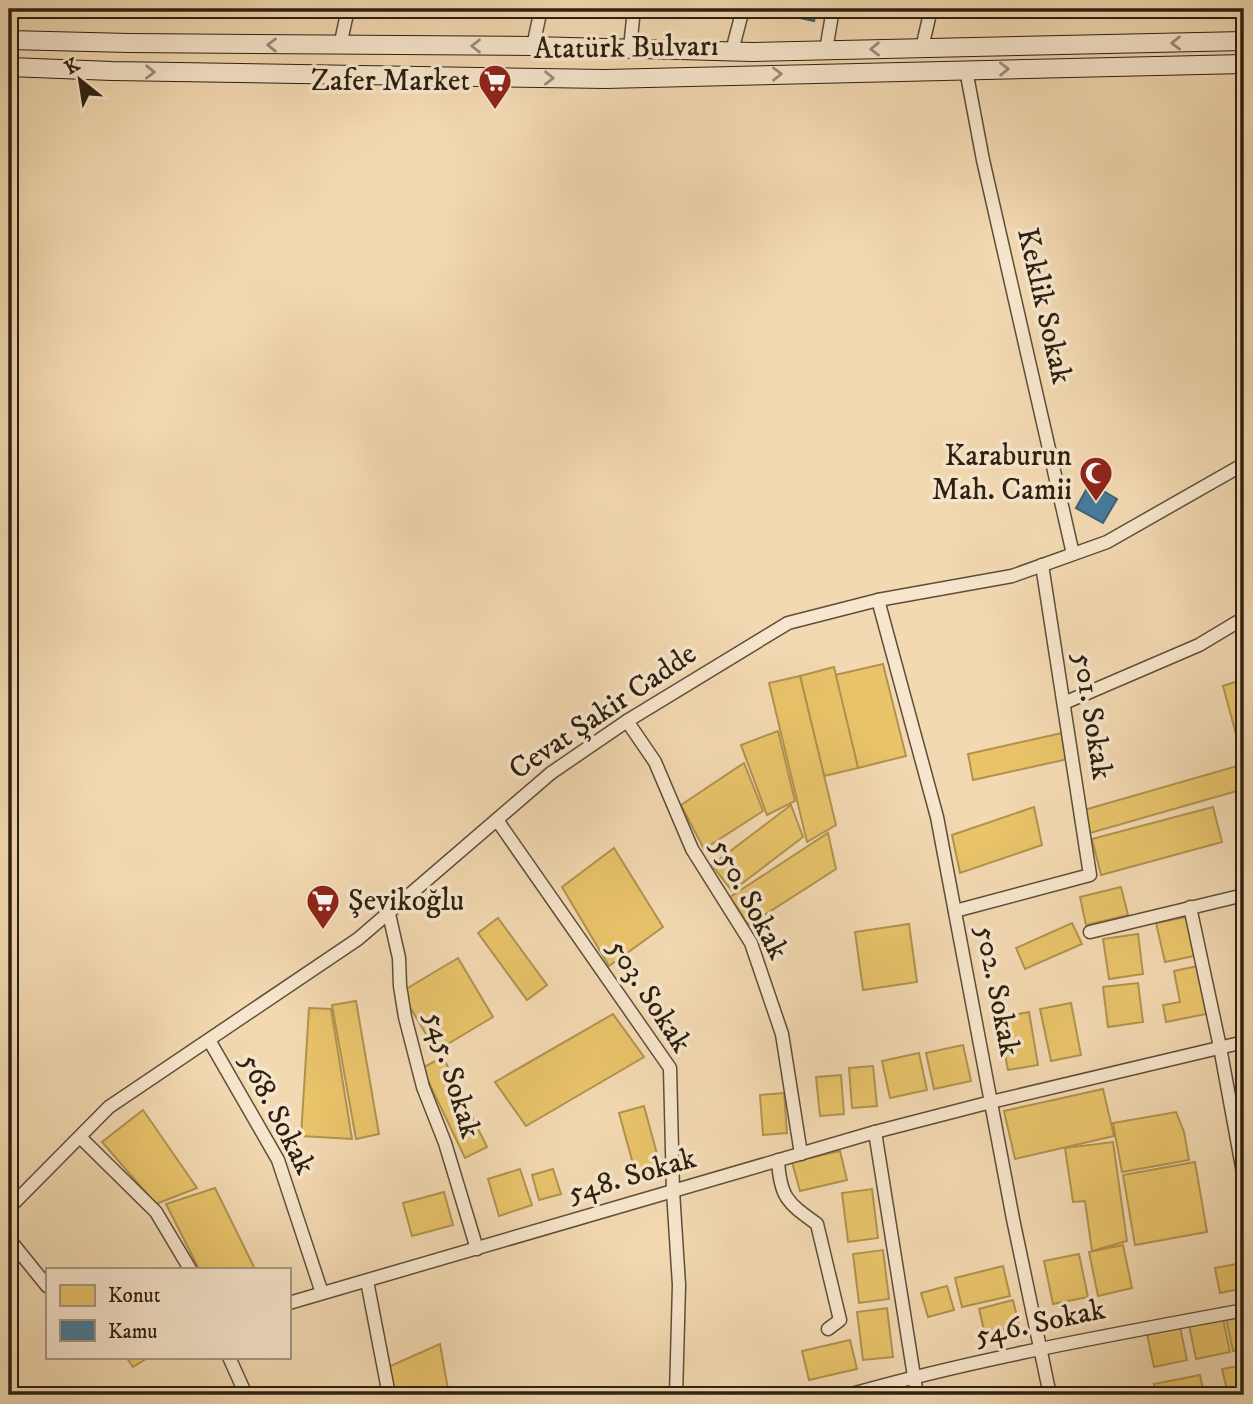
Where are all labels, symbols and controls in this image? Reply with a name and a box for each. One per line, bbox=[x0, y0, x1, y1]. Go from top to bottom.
street label: Atatürk Bulvarı bbox=[533, 28, 719, 68]
one-way arrow bbox=[1170, 35, 1181, 50]
one-way arrow bbox=[266, 37, 276, 53]
one-way arrow bbox=[470, 38, 481, 54]
one-way arrow bbox=[869, 41, 880, 57]
north arrow bbox=[46, 46, 116, 116]
text: K bbox=[61, 53, 84, 80]
supermarket icon: Zafer Market bbox=[476, 62, 514, 111]
one-way arrow bbox=[999, 62, 1010, 77]
place label: Zafer Market bbox=[311, 63, 470, 100]
one-way arrow bbox=[145, 64, 156, 79]
one-way arrow bbox=[772, 66, 783, 82]
one-way arrow bbox=[545, 70, 555, 86]
street label: Keklik Sokak bbox=[1008, 224, 1080, 388]
place label: Karaburun Mah. Camii bbox=[932, 438, 1072, 509]
mosque icon: Karaburun Mah. Camii bbox=[1077, 454, 1115, 503]
street label: Cevat Şakir Cadde bbox=[502, 636, 704, 788]
street label: 501. Sokak bbox=[1064, 650, 1120, 782]
street label: 550. Sokak bbox=[702, 832, 796, 966]
supermarket icon: Şevikoğlu bbox=[304, 882, 342, 931]
place label: Şevikoğlu bbox=[348, 883, 464, 920]
street label: 502. Sokak bbox=[966, 922, 1028, 1060]
street label: 503. Sokak bbox=[598, 932, 700, 1060]
street label: 545. Sokak bbox=[415, 1007, 489, 1143]
street label: 568. Sokak bbox=[231, 1047, 323, 1181]
street label: 548. Sokak bbox=[564, 1140, 701, 1212]
legend bbox=[46, 1268, 290, 1358]
text: Konut bbox=[108, 1283, 161, 1309]
street label: 546. Sokak bbox=[971, 1291, 1109, 1355]
text: Kamu bbox=[108, 1319, 158, 1345]

